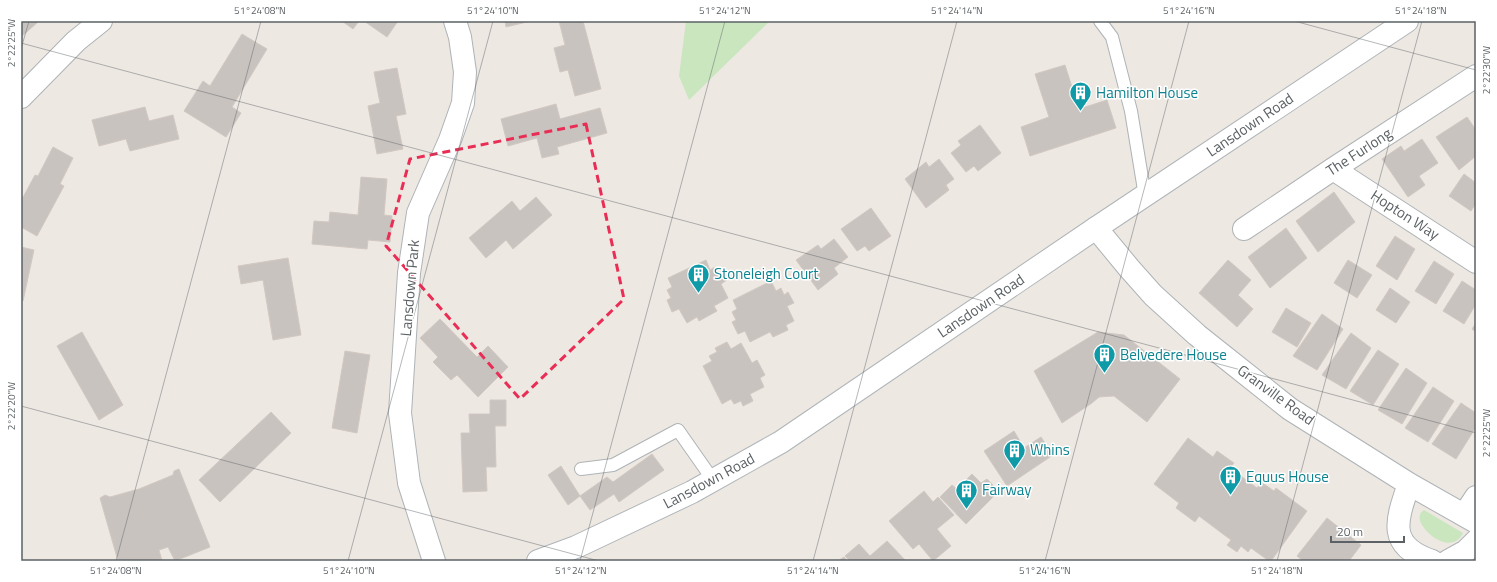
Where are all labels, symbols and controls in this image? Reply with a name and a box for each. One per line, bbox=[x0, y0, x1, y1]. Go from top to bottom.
text: 51°24'08"N bbox=[234, 3, 286, 18]
text: 51°24'10"N bbox=[467, 3, 519, 18]
text: 51°24'12"N bbox=[699, 3, 751, 18]
text: 51°24'14"N bbox=[931, 3, 983, 18]
text: 51°24'16"N bbox=[1163, 3, 1215, 18]
text: 51°24'18"N bbox=[1395, 3, 1447, 18]
text: 2°22'25"W bbox=[4, 19, 19, 67]
text: 2°22'30"W bbox=[1479, 46, 1494, 94]
building icon: Hamilton House bbox=[1067, 80, 1093, 113]
place label: Hamilton House bbox=[1096, 81, 1198, 104]
street label: Lansdown Road bbox=[1202, 87, 1298, 162]
street label: The Furlong bbox=[1321, 121, 1397, 182]
street label: Hopton Way bbox=[1366, 184, 1444, 246]
street label: Lansdown Park bbox=[394, 239, 425, 337]
building icon: Stoneleigh Court bbox=[685, 261, 711, 294]
place label: Stoneleigh Court bbox=[714, 262, 819, 285]
street label: Lansdown Road bbox=[933, 268, 1029, 343]
building icon: Belvedere House bbox=[1092, 342, 1118, 375]
place label: Belvedere House bbox=[1120, 343, 1227, 366]
street label: Granville Road bbox=[1233, 359, 1320, 431]
text: 2°22'20"W bbox=[4, 382, 19, 430]
text: 2°22'25"W bbox=[1479, 409, 1494, 457]
building icon: Whins bbox=[1001, 437, 1027, 470]
place label: Whins bbox=[1030, 438, 1070, 461]
street label: Lansdown Road bbox=[659, 447, 759, 514]
building icon: Equus House bbox=[1217, 464, 1243, 497]
place label: Equus House bbox=[1246, 465, 1329, 488]
building icon: Fairway bbox=[953, 477, 979, 510]
place label: Fairway bbox=[982, 478, 1031, 501]
scale bar bbox=[1331, 518, 1404, 544]
text: 20 m bbox=[1337, 522, 1363, 541]
text: 51°24'08"N bbox=[90, 563, 142, 578]
text: 51°24'10"N bbox=[323, 563, 375, 578]
text: 51°24'12"N bbox=[555, 563, 607, 578]
text: 51°24'14"N bbox=[787, 563, 839, 578]
text: 51°24'16"N bbox=[1019, 563, 1071, 578]
text: 51°24'18"N bbox=[1251, 563, 1303, 578]

